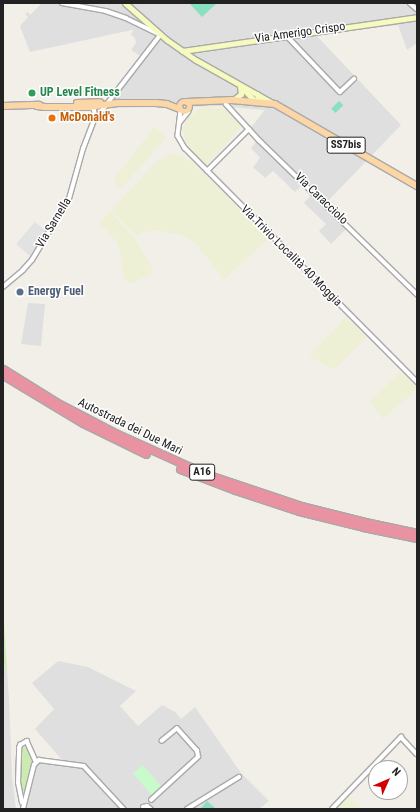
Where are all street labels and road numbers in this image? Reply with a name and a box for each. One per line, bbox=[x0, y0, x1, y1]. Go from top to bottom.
street label: Via Amerigo Crispo bbox=[254, 20, 346, 46]
road number: SS7bis bbox=[326, 136, 366, 154]
street label: Via Caracciolo bbox=[291, 170, 351, 228]
street label: Via Sarnella bbox=[33, 195, 75, 251]
street label: Via Trivio Località 40 Moggia bbox=[237, 202, 345, 310]
street label: Autostrada dei Due Mari bbox=[76, 396, 184, 458]
road number: A16 bbox=[189, 463, 215, 481]

